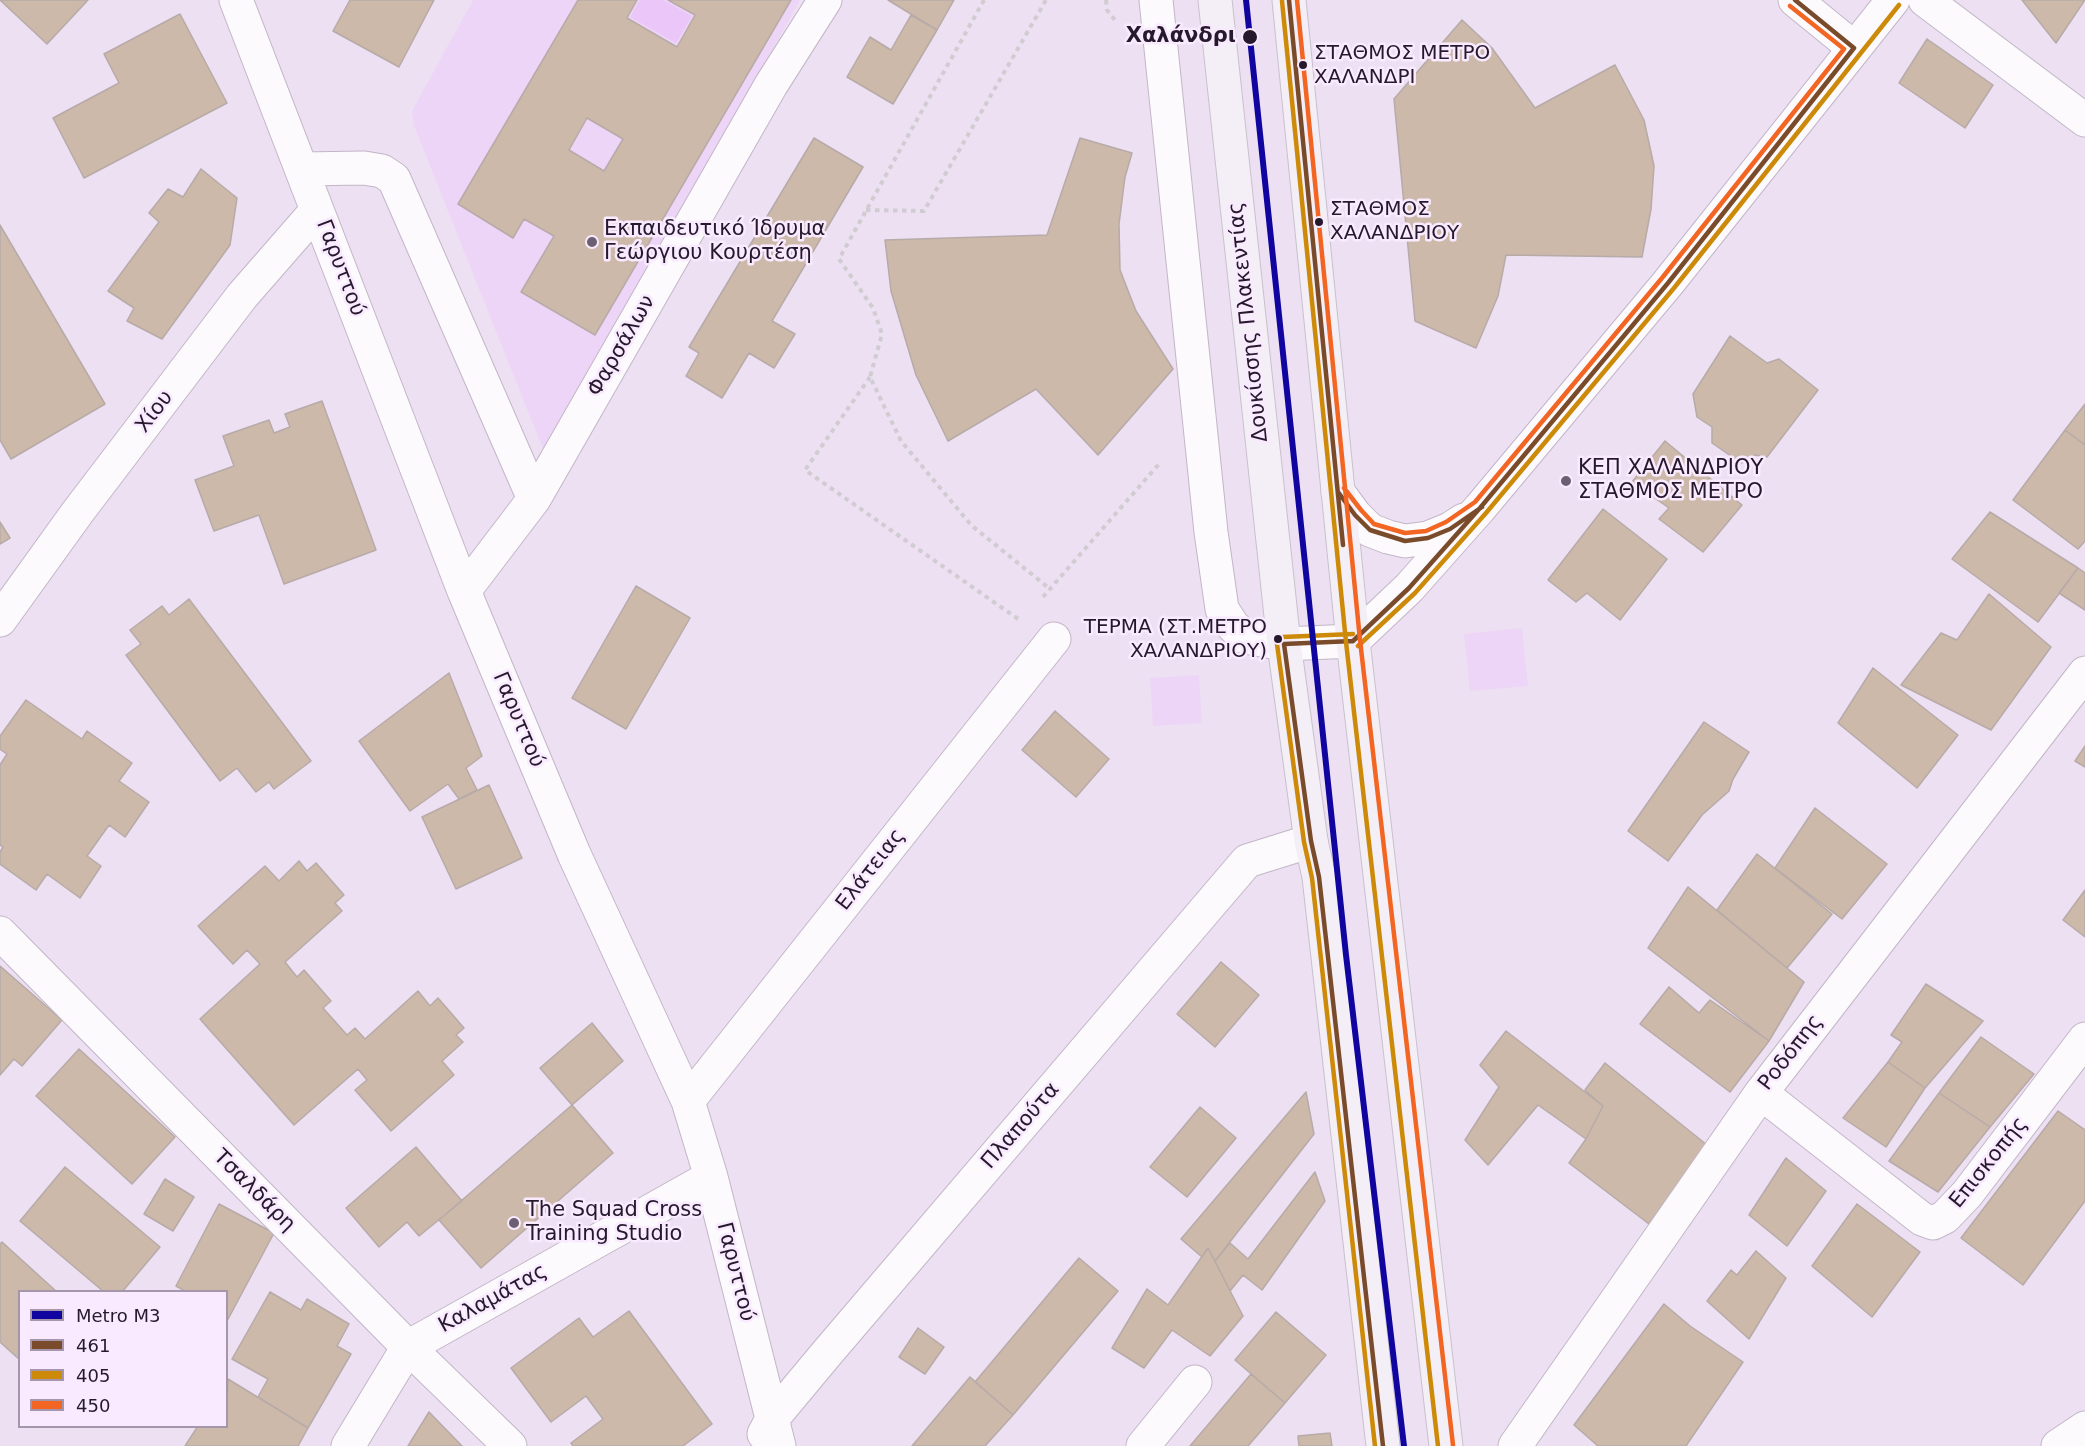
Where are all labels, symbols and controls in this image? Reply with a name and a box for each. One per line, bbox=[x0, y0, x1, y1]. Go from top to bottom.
place label: Χαλάνδρι bbox=[1126, 24, 1236, 50]
marker: Χαλάνδρι bbox=[1241, 28, 1259, 46]
place label: ΣΤΑΘΜΟΣ ΜΕΤΡΟ ΧΑΛΑΝΔΡΙ bbox=[1314, 42, 1490, 89]
marker: ΣΤΑΘΜΟΣ ΜΕΤΡΟ ΧΑΛΑΝΔΡΙ bbox=[1297, 59, 1309, 71]
place label: ΣΤΑΘΜΟΣ ΧΑΛΑΝΔΡΙΟΥ bbox=[1330, 198, 1459, 245]
street label: Δουκίσσης Πλακεντίας bbox=[1224, 201, 1274, 443]
street label: Γαρυττού bbox=[310, 216, 370, 320]
marker: ΣΤΑΘΜΟΣ ΧΑΛΑΝΔΡΙΟΥ bbox=[1313, 216, 1325, 228]
place label: Εκπαιδευτικό Ίδρυμα Γεώργιου Κουρτέση bbox=[604, 217, 825, 267]
marker: Εκπαιδευτικό Ίδρυμα Γεώργιου Κουρτέση bbox=[585, 235, 599, 249]
street label: Φαρσάλων bbox=[583, 291, 661, 401]
street label: Χίου bbox=[131, 386, 179, 438]
place label: ΚΕΠ ΧΑΛΑΝΔΡΙΟΥ ΣΤΑΘΜΟΣ ΜΕΤΡΟ bbox=[1578, 456, 1763, 506]
marker: ΚΕΠ ΧΑΛΑΝΔΡΙΟΥ ΣΤΑΘΜΟΣ ΜΕΤΡΟ bbox=[1559, 474, 1573, 488]
place label: ΤΕΡΜΑ (ΣΤ.ΜΕΤΡΟ ΧΑΛΑΝΔΡΙΟΥ) bbox=[1084, 616, 1267, 663]
marker: ΤΕΡΜΑ (ΣΤ.ΜΕΤΡΟ ΧΑΛΑΝΔΡΙΟΥ) bbox=[1272, 633, 1284, 645]
street label: Γαρυττού bbox=[487, 668, 549, 772]
street label: Ελάτειας bbox=[831, 824, 911, 916]
street label: Ροδόπης bbox=[1754, 1010, 1828, 1096]
street label: Πλαπούτα bbox=[977, 1078, 1065, 1174]
street label: Επισκοπής bbox=[1945, 1112, 2033, 1214]
street label: Τσαλδάρη bbox=[208, 1145, 300, 1237]
place label: The Squad Cross Training Studio bbox=[526, 1198, 702, 1248]
marker: The Squad Cross Training Studio bbox=[507, 1216, 521, 1230]
street label: Γαρυττού bbox=[711, 1220, 759, 1324]
street label: Καλαμάτας bbox=[434, 1259, 552, 1339]
legend bbox=[18, 1290, 228, 1428]
text: Metro Μ3 bbox=[76, 1305, 160, 1326]
text: 461 bbox=[76, 1335, 110, 1356]
text: 405 bbox=[76, 1365, 110, 1386]
text: 450 bbox=[76, 1395, 110, 1416]

